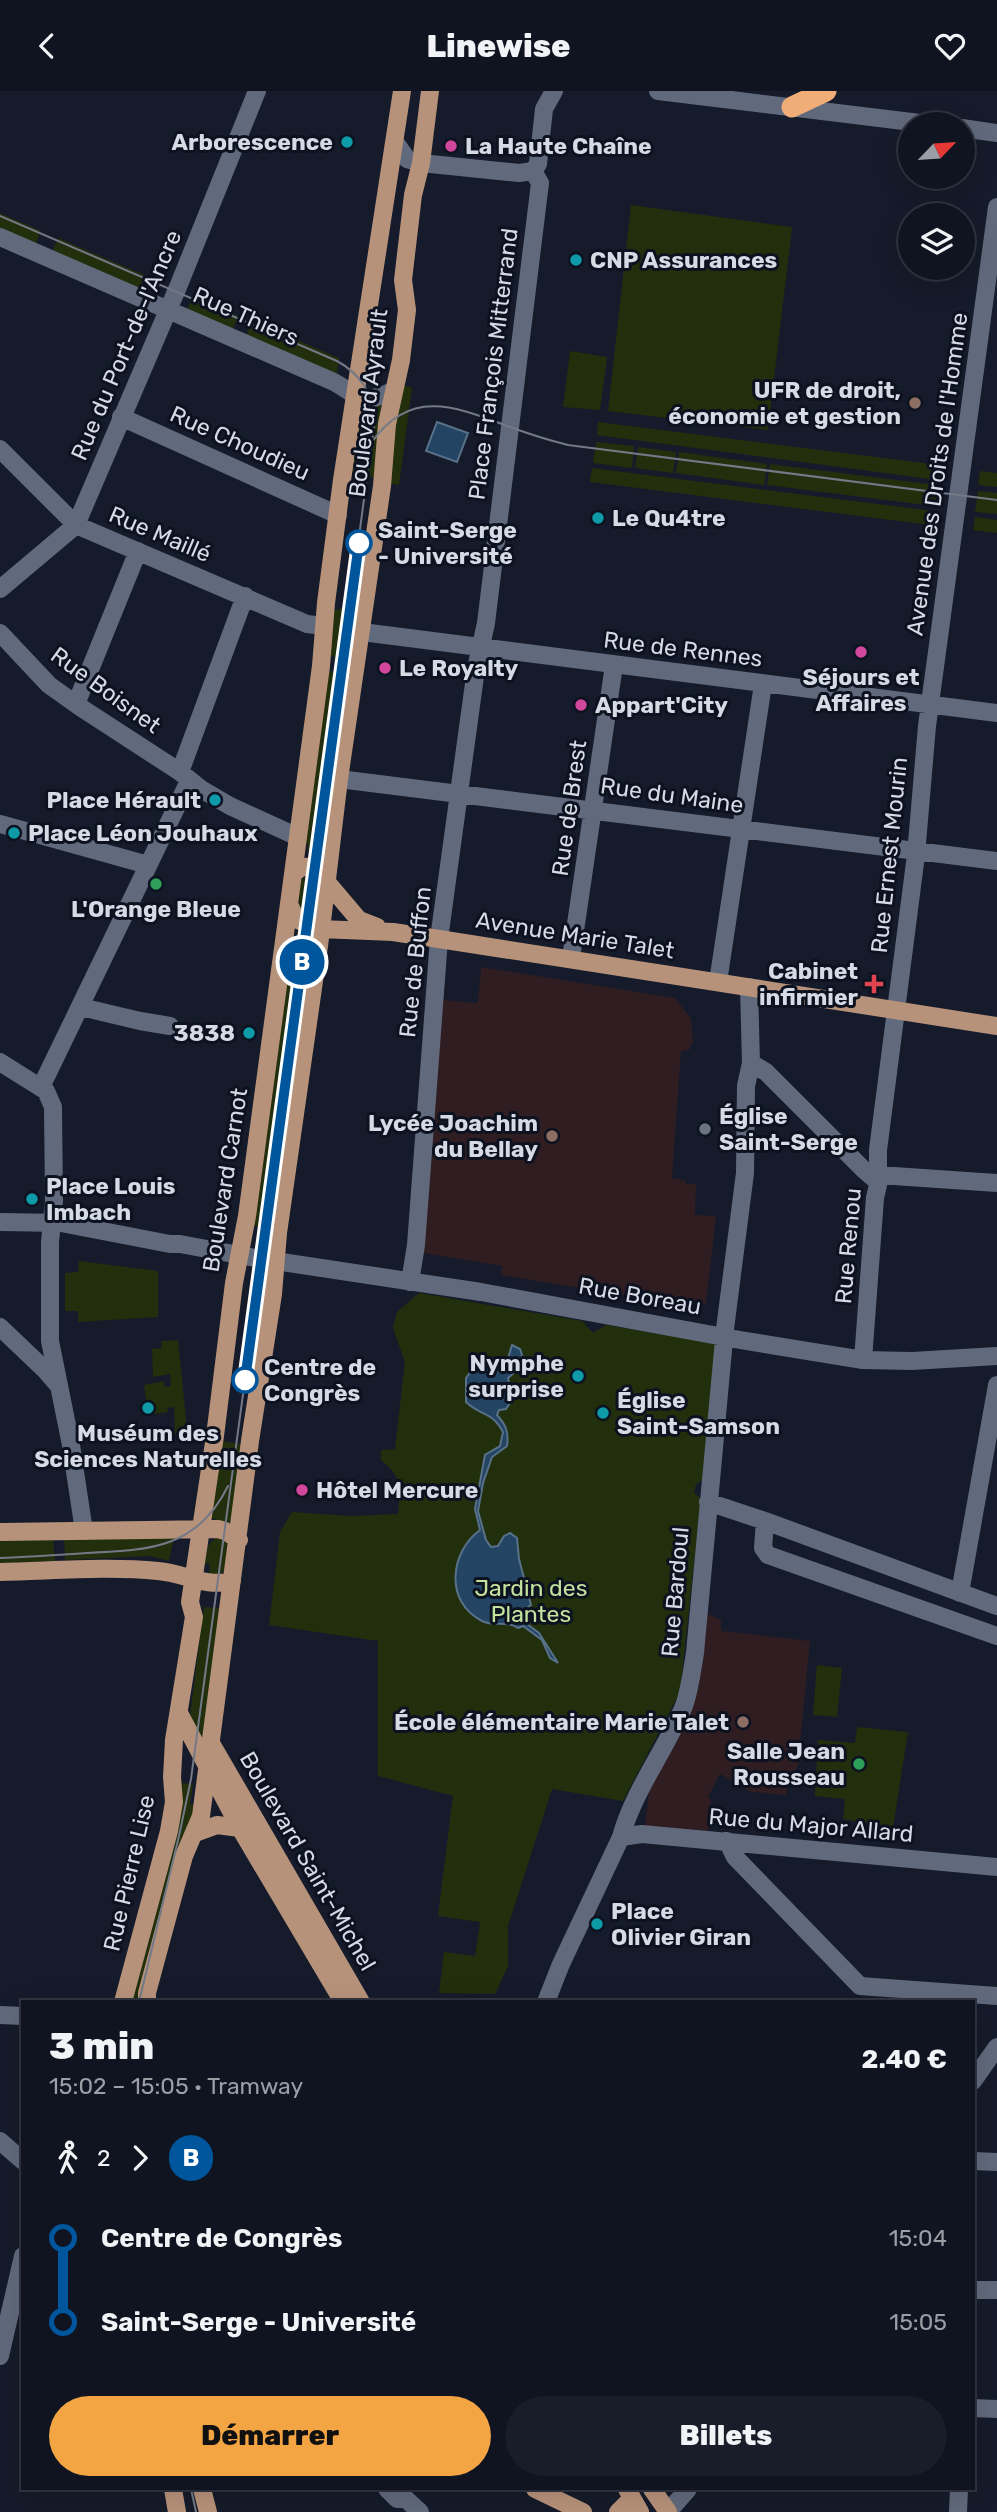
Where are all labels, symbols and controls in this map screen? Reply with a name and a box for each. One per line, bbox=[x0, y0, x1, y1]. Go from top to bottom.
icon: back bbox=[28, 27, 66, 65]
text: Linewise bbox=[426, 27, 571, 65]
icon: heart bbox=[931, 27, 969, 65]
north arrow bbox=[898, 112, 975, 189]
map controls bbox=[898, 112, 975, 280]
place label: Arborescence bbox=[172, 128, 333, 156]
place label: La Haute Chaîne bbox=[465, 132, 652, 160]
marker: Arborescence bbox=[339, 134, 355, 150]
marker: La Haute Chaîne bbox=[443, 138, 459, 154]
button: layers bbox=[898, 203, 975, 280]
street label: Rue du Port-de-l'Ancre bbox=[65, 226, 187, 464]
street label: Place François Mitterrand bbox=[462, 226, 524, 502]
place label: CNP Assurances bbox=[590, 246, 778, 274]
marker: CNP Assurances bbox=[568, 252, 584, 268]
street label: Rue Thiers bbox=[189, 280, 303, 352]
street label: Boulevard Ayrault bbox=[343, 307, 393, 499]
street label: Avenue des Droits de l'Homme bbox=[900, 311, 974, 637]
place label: UFR de droit, économie et gestion bbox=[668, 376, 901, 430]
marker: UFR de droit, économie et gestion bbox=[907, 395, 923, 411]
street label: Rue Choudieu bbox=[166, 400, 314, 486]
street label: Rue Maillé bbox=[105, 500, 215, 568]
place label: Le Qu4tre bbox=[612, 504, 726, 532]
marker: Le Qu4tre bbox=[590, 510, 606, 526]
place label: Saint-Serge - Université bbox=[378, 516, 517, 570]
marker: Saint-Serge - Université bbox=[346, 530, 372, 556]
street label: Rue de Rennes bbox=[602, 625, 764, 673]
street label: Rue Boisnet bbox=[46, 641, 166, 739]
marker: Séjours et Affaires bbox=[853, 644, 869, 660]
place label: Le Royalty bbox=[399, 654, 519, 682]
marker: Le Royalty bbox=[377, 660, 393, 676]
place label: Séjours et Affaires bbox=[802, 663, 920, 717]
place label: Appart'City bbox=[595, 691, 728, 719]
marker: Appart'City bbox=[573, 697, 589, 713]
street label: Rue de Brest bbox=[546, 738, 592, 878]
street label: Rue Ernest Mourin bbox=[865, 756, 913, 954]
street label: Rue du Maine bbox=[599, 771, 745, 819]
place label: Place Hérault bbox=[47, 786, 201, 814]
marker: Place Hérault bbox=[207, 792, 223, 808]
place label: Place Léon Jouhaux bbox=[28, 819, 258, 847]
marker: Place Léon Jouhaux bbox=[6, 825, 22, 841]
marker: L'Orange Bleue bbox=[148, 876, 164, 892]
street label: Rue de Buffon bbox=[393, 885, 437, 1039]
place label: L'Orange Bleue bbox=[71, 895, 241, 923]
street label: Avenue Marie Talet bbox=[474, 905, 676, 965]
line badge: B bbox=[279, 939, 325, 985]
text: B bbox=[294, 948, 310, 976]
place label: Cabinet infirmier bbox=[759, 957, 859, 1011]
marker: Cabinet infirmier bbox=[864, 974, 884, 994]
place label: 3838 bbox=[174, 1019, 235, 1047]
marker: 3838 bbox=[241, 1025, 257, 1041]
street label: Boulevard Carnot bbox=[197, 1086, 253, 1274]
place label: Église Saint-Serge bbox=[719, 1102, 858, 1156]
place label: Lycée Joachim du Bellay bbox=[368, 1109, 538, 1163]
marker: Église Saint-Serge bbox=[697, 1121, 713, 1137]
marker: Lycée Joachim du Bellay bbox=[544, 1128, 560, 1144]
place label: Place Louis Imbach bbox=[46, 1172, 176, 1226]
street label: Rue Renou bbox=[829, 1187, 867, 1305]
marker: Place Louis Imbach bbox=[24, 1191, 40, 1207]
street label: Rue Boreau bbox=[577, 1271, 703, 1321]
place label: Nymphe surprise bbox=[468, 1349, 564, 1403]
place label: Centre de Congrès bbox=[264, 1353, 376, 1407]
marker: Centre de Congrès bbox=[232, 1367, 258, 1393]
marker: Nymphe surprise bbox=[570, 1368, 586, 1384]
place label: Église Saint-Samson bbox=[617, 1386, 780, 1440]
marker: Muséum des Sciences Naturelles bbox=[140, 1400, 156, 1416]
marker: Église Saint-Samson bbox=[595, 1405, 611, 1421]
place label: Muséum des Sciences Naturelles bbox=[34, 1419, 262, 1473]
place label: Hôtel Mercure bbox=[316, 1476, 478, 1504]
marker: Hôtel Mercure bbox=[294, 1482, 310, 1498]
street label: Rue Bardoul bbox=[655, 1526, 695, 1658]
park label: Jardin des Plantes bbox=[475, 1574, 587, 1628]
place label: École élémentaire Marie Talet bbox=[394, 1708, 729, 1736]
marker: École élémentaire Marie Talet bbox=[735, 1714, 751, 1730]
place label: Salle Jean Rousseau bbox=[727, 1737, 845, 1791]
street label: Boulevard Saint-Michel bbox=[234, 1746, 382, 1976]
marker: Salle Jean Rousseau bbox=[851, 1756, 867, 1772]
street label: Rue Pierre Lise bbox=[97, 1792, 161, 1954]
street label: Rue du Major Allard bbox=[707, 1802, 915, 1848]
place label: Place Olivier Giran bbox=[611, 1897, 751, 1951]
marker: Place Olivier Giran bbox=[589, 1916, 605, 1932]
text: 3 min bbox=[49, 2023, 154, 2069]
text: 2.40 € bbox=[862, 2044, 947, 2075]
text: 15:02 – 15:05 · Tramway bbox=[49, 2072, 303, 2100]
icon: walk bbox=[49, 2139, 87, 2177]
icon: forward bbox=[121, 2139, 159, 2177]
text: 2 bbox=[97, 2144, 111, 2172]
text: B bbox=[183, 2144, 199, 2172]
text: Centre de Congrès bbox=[101, 2223, 342, 2254]
text: 15:04 bbox=[889, 2224, 947, 2252]
text: Saint-Serge - Université bbox=[101, 2307, 416, 2338]
text: 15:05 bbox=[889, 2308, 947, 2336]
button: Démarrer bbox=[49, 2396, 491, 2476]
button: Billets bbox=[505, 2396, 947, 2476]

